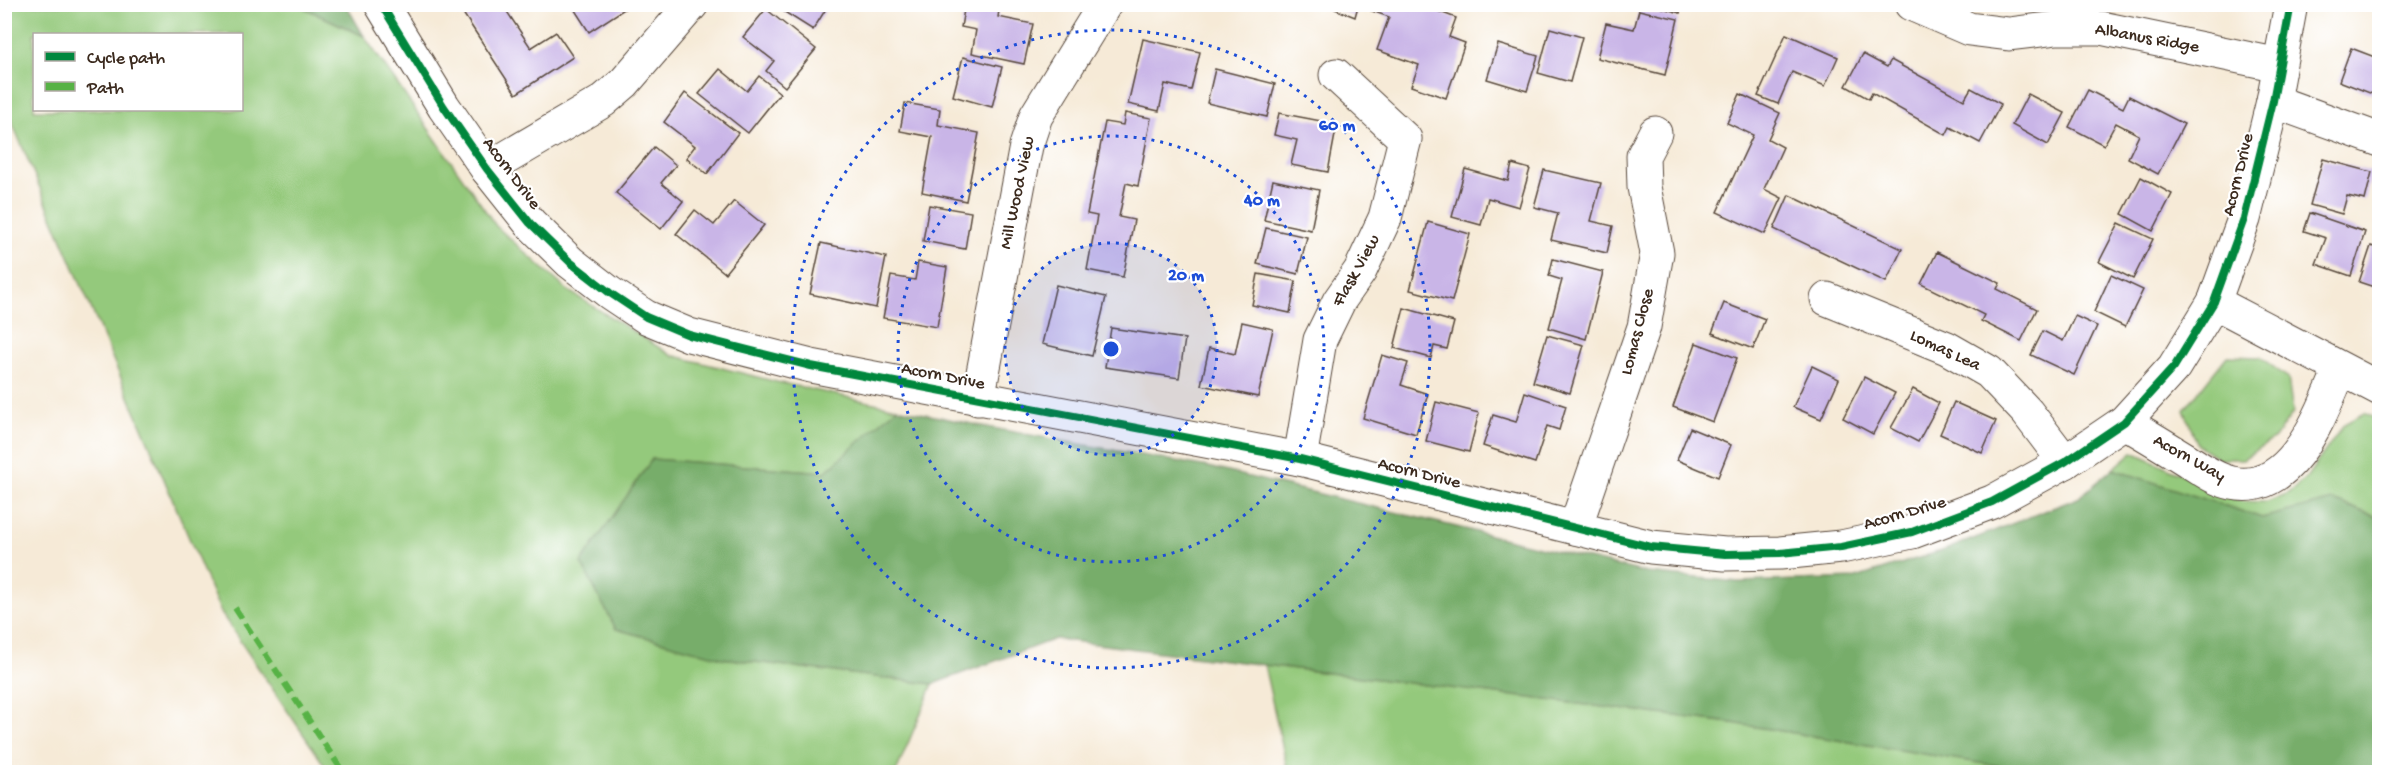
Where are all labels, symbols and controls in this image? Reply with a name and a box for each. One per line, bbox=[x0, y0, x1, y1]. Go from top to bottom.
street label: Albanus Ridge bbox=[2093, 20, 2201, 59]
legend bbox=[33, 33, 243, 111]
text: Cycle path bbox=[87, 49, 165, 70]
text: Path bbox=[86, 79, 124, 100]
text: 60 m bbox=[1319, 116, 1355, 137]
street label: Acorn Drive bbox=[2219, 131, 2260, 219]
street label: Acorn Drive bbox=[477, 134, 545, 215]
street label: Mill Wood View bbox=[996, 135, 1040, 251]
text: 40 m bbox=[1243, 191, 1280, 212]
street label: Flask View bbox=[1328, 231, 1385, 312]
text: 20 m bbox=[1168, 266, 1204, 287]
street label: Lomas Close bbox=[1616, 286, 1660, 377]
street label: Lomas Lea bbox=[1906, 326, 1985, 377]
centre of rings bbox=[1101, 339, 1121, 359]
street label: Acorn Drive bbox=[900, 359, 987, 396]
street label: Acorn Way bbox=[2149, 431, 2229, 488]
street label: Acorn Drive bbox=[1375, 454, 1463, 495]
street label: Acorn Drive bbox=[1861, 492, 1949, 536]

